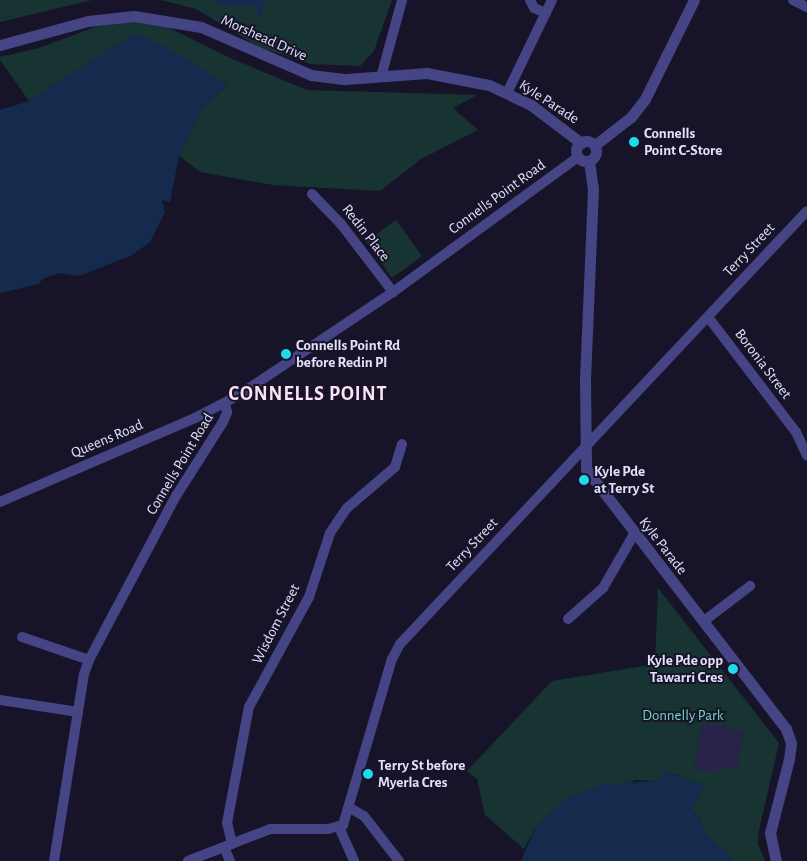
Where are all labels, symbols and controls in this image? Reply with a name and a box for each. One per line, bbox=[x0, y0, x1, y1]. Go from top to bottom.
street label: Morshead Drive bbox=[218, 11, 310, 65]
street label: Kyle Parade bbox=[516, 76, 582, 128]
place label: Connells Point C-Store bbox=[644, 124, 722, 159]
marker: Connells Point C-Store bbox=[628, 136, 640, 148]
street label: Connells Point Road bbox=[445, 156, 549, 238]
street label: Redin Place bbox=[338, 201, 394, 265]
street label: Terry Street bbox=[719, 219, 779, 281]
street label: Boronia Street bbox=[731, 325, 795, 403]
place label: Connells Point Rd before Redin Pl bbox=[296, 336, 400, 371]
marker: Connells Point Rd before Redin Pl bbox=[280, 348, 292, 360]
district label: CONNELLS POINT bbox=[227, 382, 389, 406]
street label: Connells Point Road bbox=[143, 410, 217, 518]
street label: Queens Road bbox=[68, 416, 146, 462]
place label: Kyle Pde at Terry St bbox=[594, 462, 654, 497]
marker: Kyle Pde at Terry St bbox=[578, 474, 590, 486]
street label: Terry Street bbox=[442, 514, 502, 576]
street label: Kyle Parade bbox=[635, 514, 691, 578]
street label: Wisdom Street bbox=[248, 581, 304, 667]
place label: Kyle Pde opp Tawarri Cres bbox=[647, 651, 723, 686]
marker: Kyle Pde opp Tawarri Cres bbox=[727, 663, 739, 675]
park label: Donnelly Park bbox=[642, 707, 724, 725]
place label: Terry St before Myerla Cres bbox=[378, 756, 465, 791]
marker: Terry St before Myerla Cres bbox=[362, 768, 374, 780]

